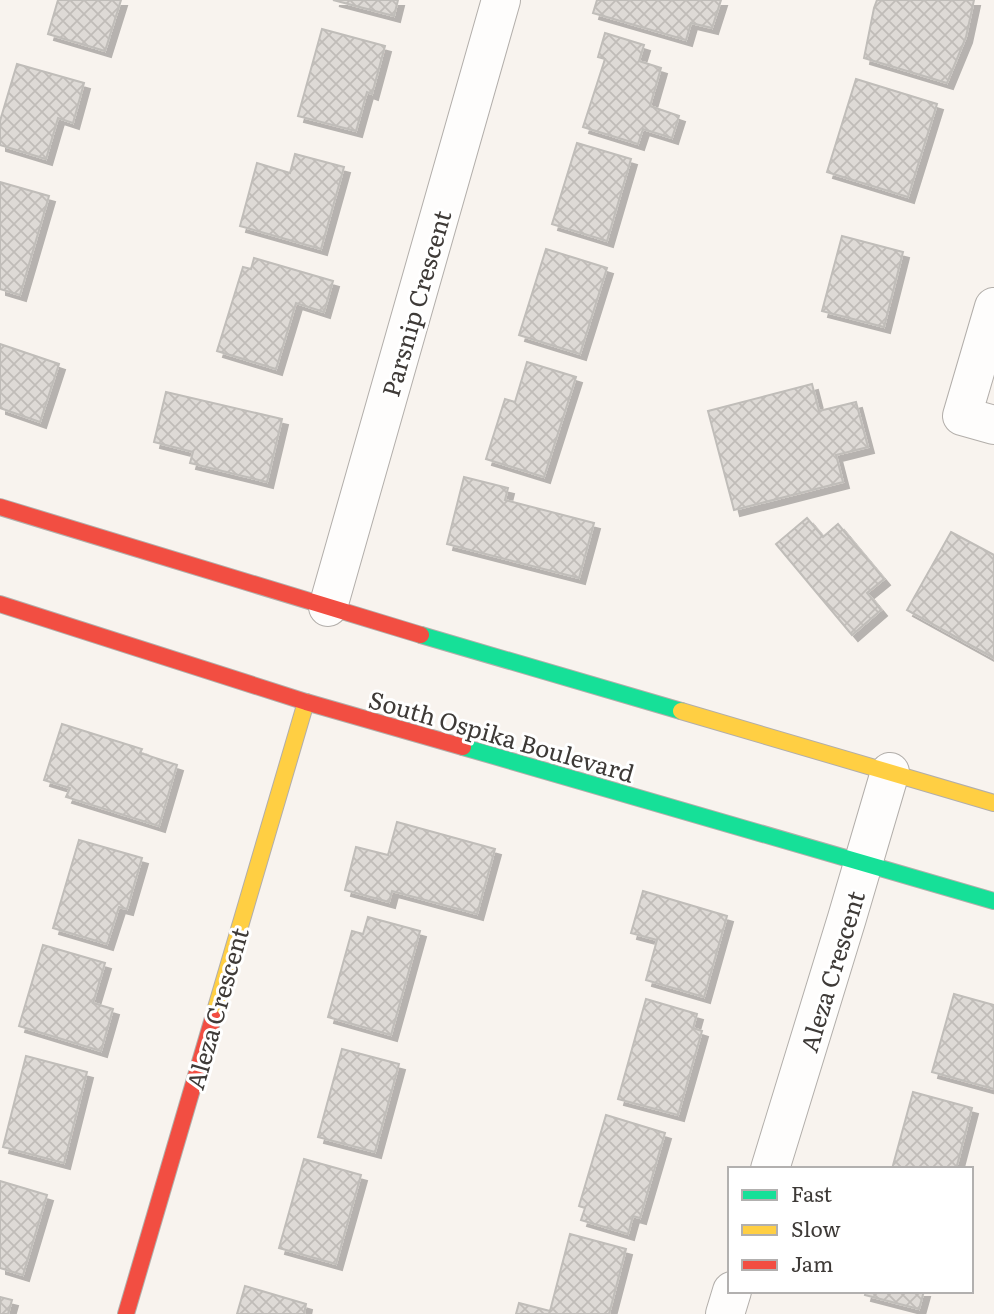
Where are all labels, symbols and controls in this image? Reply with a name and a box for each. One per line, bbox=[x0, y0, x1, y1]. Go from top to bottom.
street label: Parsnip Crescent bbox=[372, 205, 458, 400]
street label: South Ospika Boulevard bbox=[365, 680, 639, 790]
street label: Aleza Crescent bbox=[790, 886, 872, 1056]
street label: Aleza Crescent bbox=[176, 923, 256, 1093]
legend bbox=[728, 1167, 973, 1293]
text: Fast bbox=[791, 1177, 832, 1208]
text: Slow bbox=[791, 1212, 841, 1243]
text: Jam bbox=[791, 1247, 833, 1278]

